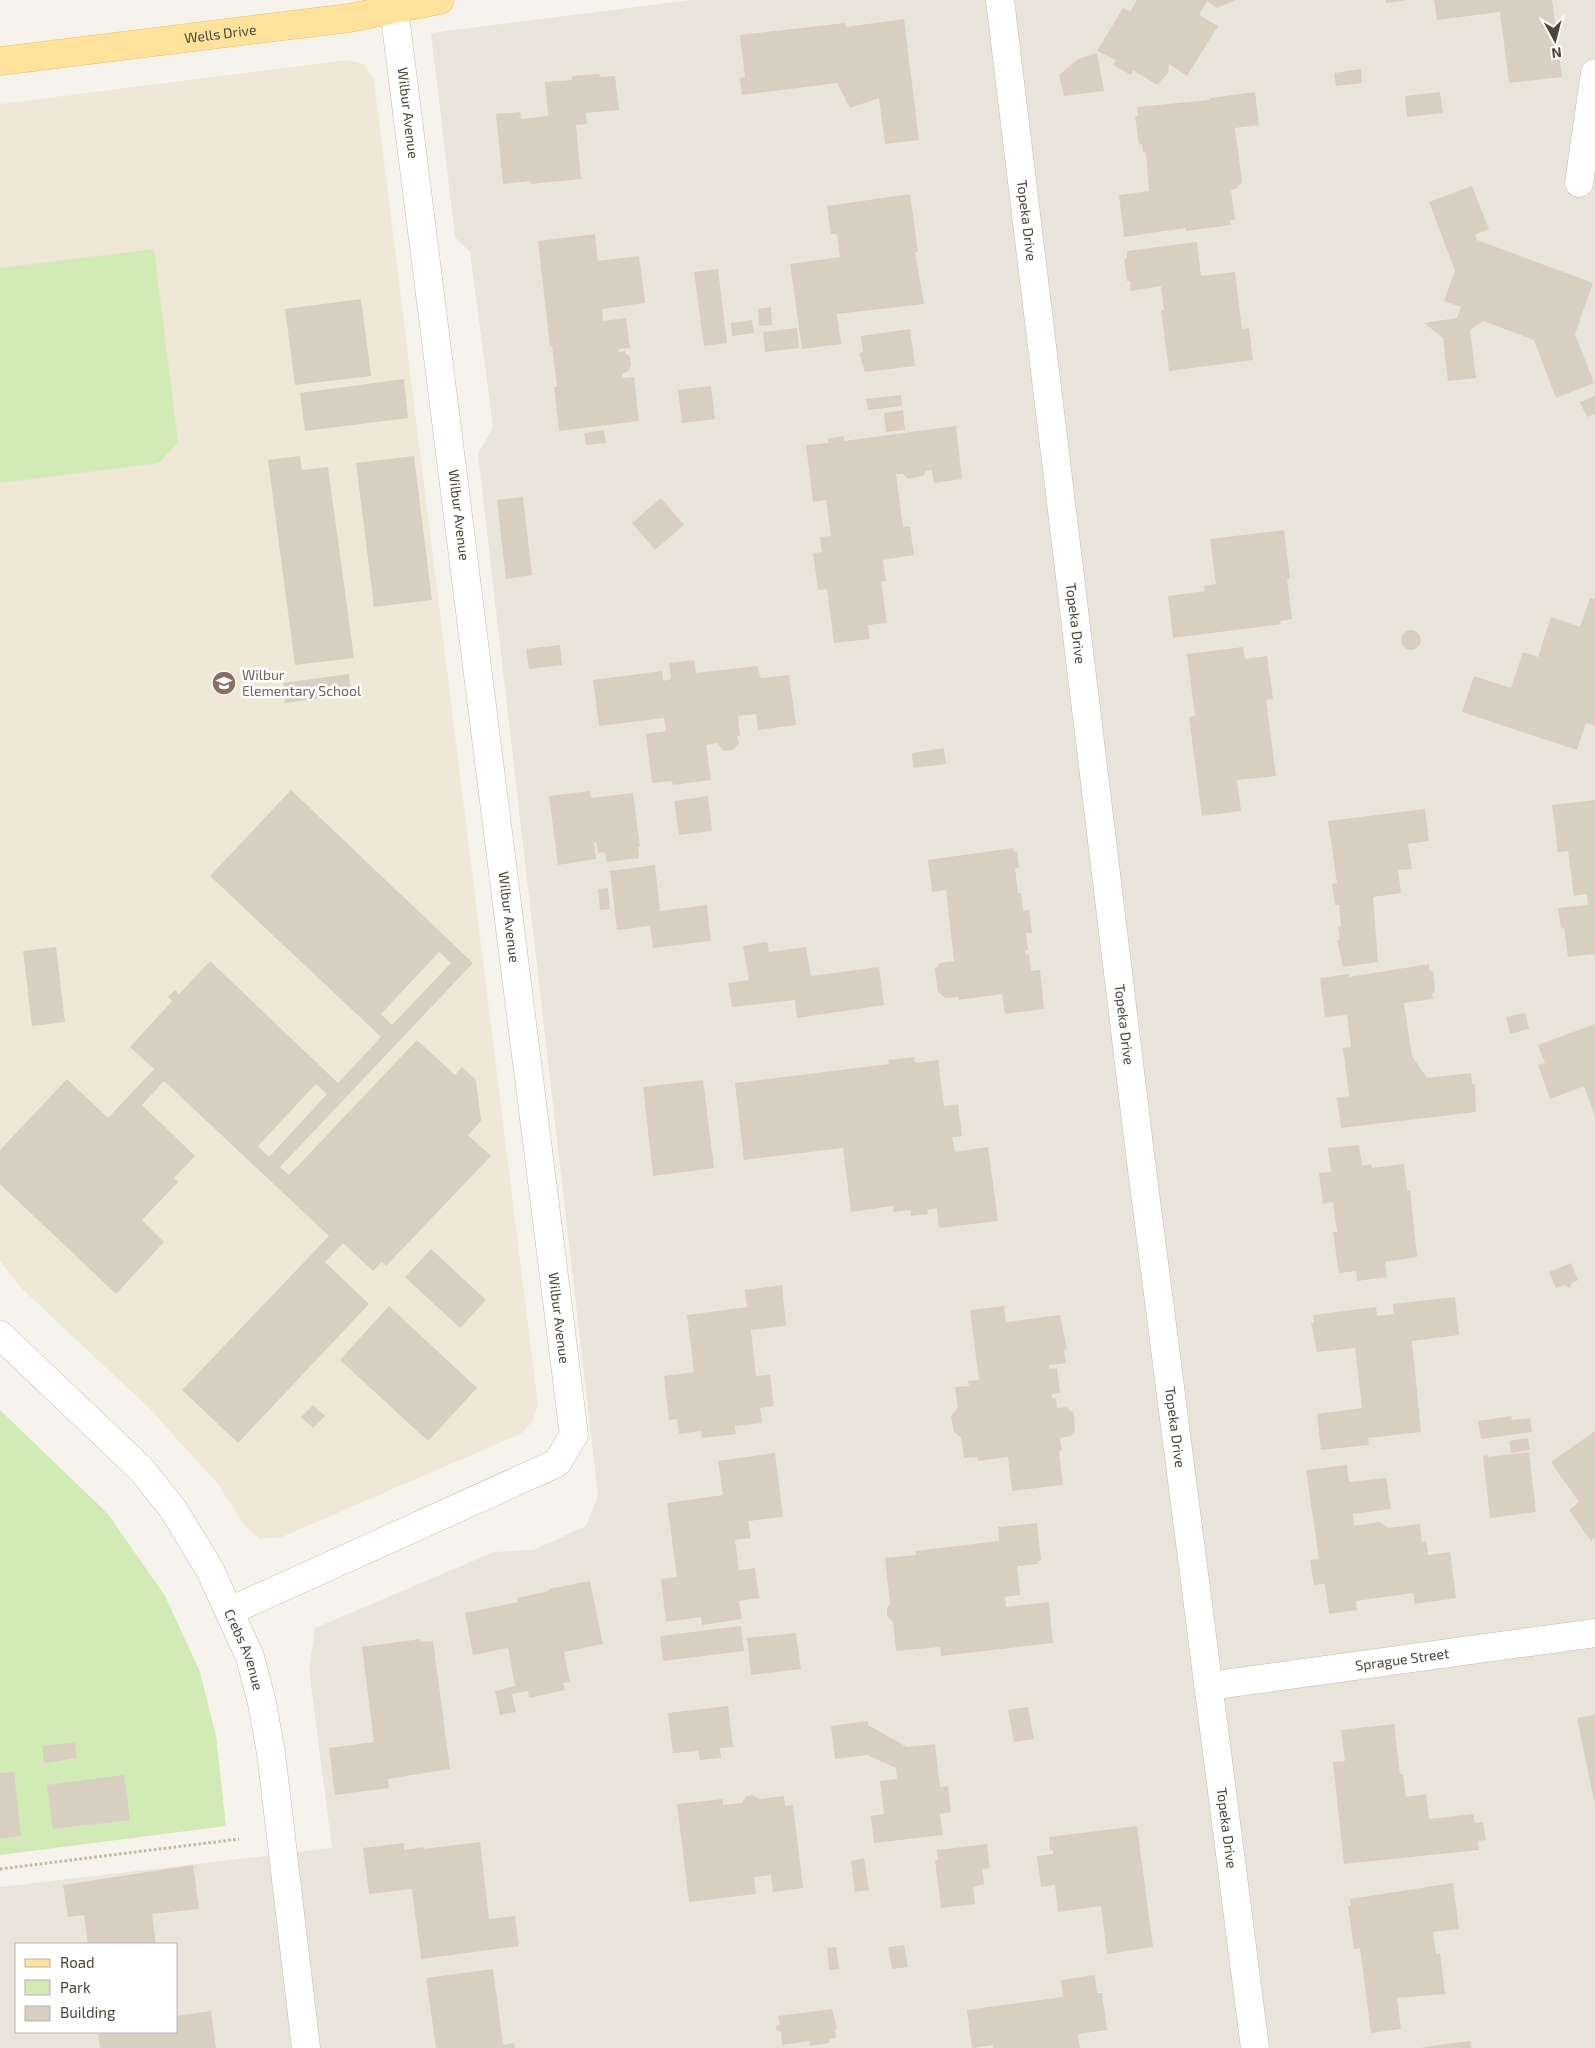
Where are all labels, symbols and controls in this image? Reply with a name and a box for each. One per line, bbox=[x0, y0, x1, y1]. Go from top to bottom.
north arrow bbox=[1530, 15, 1580, 65]
street label: Wells Drive bbox=[183, 20, 257, 46]
text: N bbox=[1551, 44, 1563, 62]
street label: Wilbur Avenue bbox=[394, 66, 423, 160]
street label: Topeka Drive bbox=[1014, 179, 1041, 262]
street label: Wilbur Avenue bbox=[445, 468, 474, 562]
street label: Topeka Drive bbox=[1063, 582, 1089, 665]
place label: Wilbur Elementary School bbox=[242, 666, 362, 699]
school or university icon: Wilbur Elementary School bbox=[211, 670, 237, 696]
street label: Wilbur Avenue bbox=[495, 870, 524, 964]
street label: Topeka Drive bbox=[1111, 983, 1138, 1066]
street label: Wilbur Avenue bbox=[545, 1271, 574, 1365]
street label: Topeka Drive bbox=[1162, 1386, 1189, 1469]
street label: Crebs Avenue bbox=[221, 1606, 267, 1692]
street label: Sprague Street bbox=[1354, 1644, 1450, 1674]
street label: Topeka Drive bbox=[1214, 1786, 1241, 1869]
legend bbox=[15, 1943, 178, 2033]
text: Road bbox=[60, 1953, 95, 1971]
text: Park bbox=[60, 1978, 91, 1996]
text: Building bbox=[60, 2003, 116, 2021]

